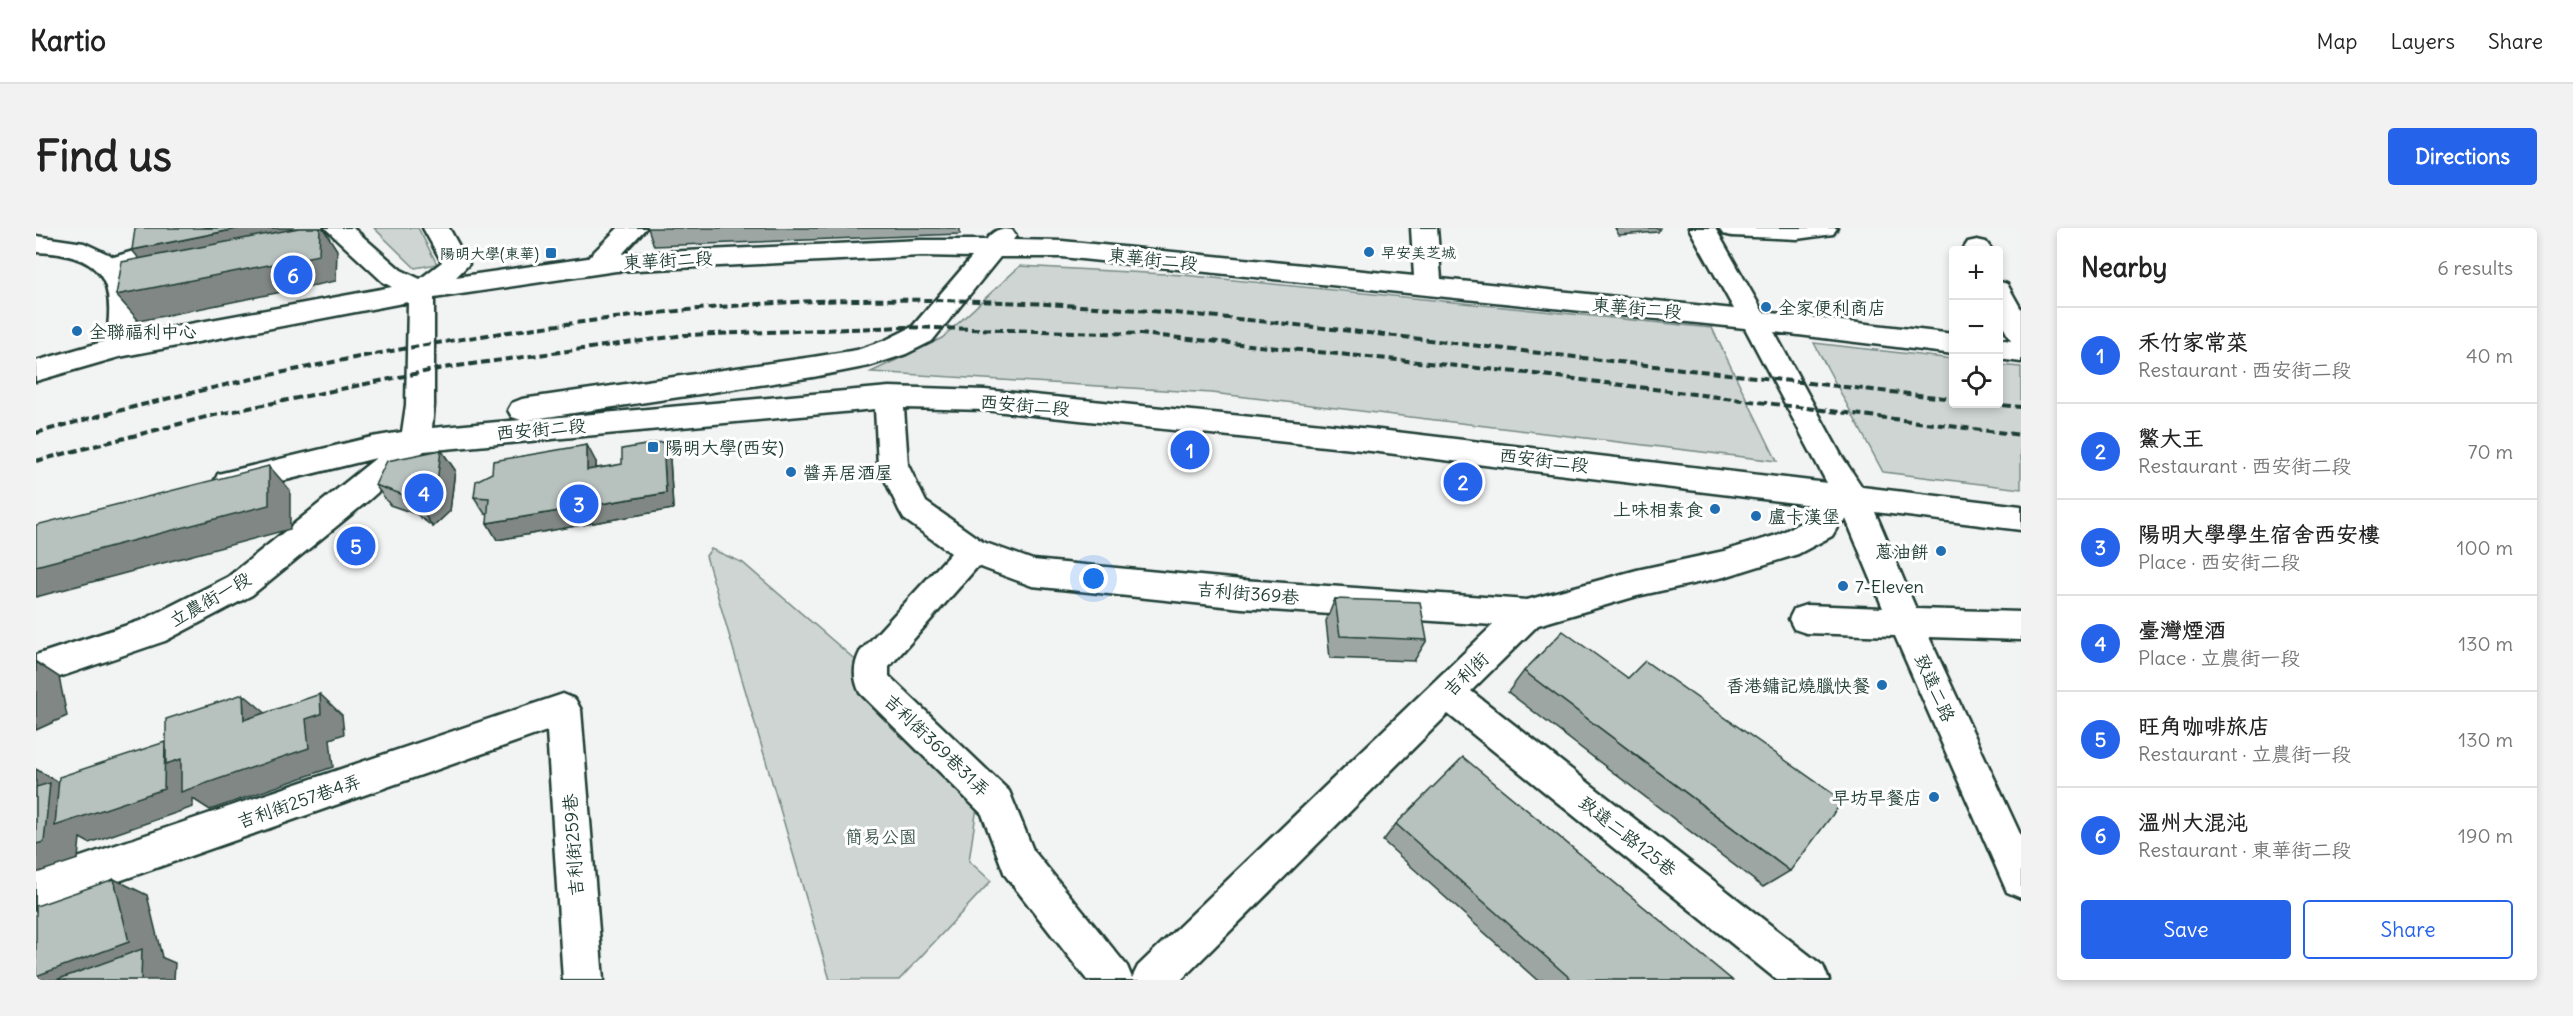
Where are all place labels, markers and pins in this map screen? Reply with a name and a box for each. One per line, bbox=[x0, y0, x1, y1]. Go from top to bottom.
place label: 早安美芝城 bbox=[1381, 243, 1456, 262]
place label: 陽明大學(東華) bbox=[440, 244, 539, 263]
marker: 早安美芝城 bbox=[1362, 245, 1376, 259]
marker: 陽明大學(東華) bbox=[544, 246, 558, 260]
pin: 6 bbox=[274, 252, 312, 298]
place label: 全家便利商店 bbox=[1778, 296, 1886, 319]
marker: 全家便利商店 bbox=[1759, 300, 1773, 314]
place label: 全聯福利中心 bbox=[89, 320, 197, 343]
marker: 全聯福利中心 bbox=[70, 324, 84, 338]
pin: 1 bbox=[1170, 428, 1210, 472]
place label: 陽明大學(西安) bbox=[665, 436, 784, 459]
marker: 陽明大學(西安) bbox=[646, 440, 660, 454]
pin: 2 bbox=[1444, 460, 1482, 504]
place label: 醬弄居酒屋 bbox=[803, 461, 893, 484]
marker: 醬弄居酒屋 bbox=[784, 465, 798, 479]
pin: 4 bbox=[404, 470, 444, 516]
pin: 3 bbox=[560, 482, 598, 526]
place label: 上味相素食 bbox=[1613, 498, 1703, 521]
marker: 上味相素食 bbox=[1708, 502, 1722, 516]
place label: 盧卡漢堡 bbox=[1768, 505, 1840, 528]
marker: 盧卡漢堡 bbox=[1749, 509, 1763, 523]
pin: 5 bbox=[336, 524, 376, 568]
place label: 蔥油餅 bbox=[1875, 540, 1929, 563]
marker: 蔥油餅 bbox=[1934, 544, 1948, 558]
place label: 7-Eleven bbox=[1855, 575, 1924, 598]
marker: 7-Eleven bbox=[1836, 579, 1850, 593]
place label: 香港鏞記燒臘快餐 bbox=[1726, 674, 1870, 697]
marker: 香港鏞記燒臘快餐 bbox=[1875, 678, 1889, 692]
place label: 早坊早餐店 bbox=[1832, 786, 1922, 809]
marker: 早坊早餐店 bbox=[1927, 790, 1941, 804]

